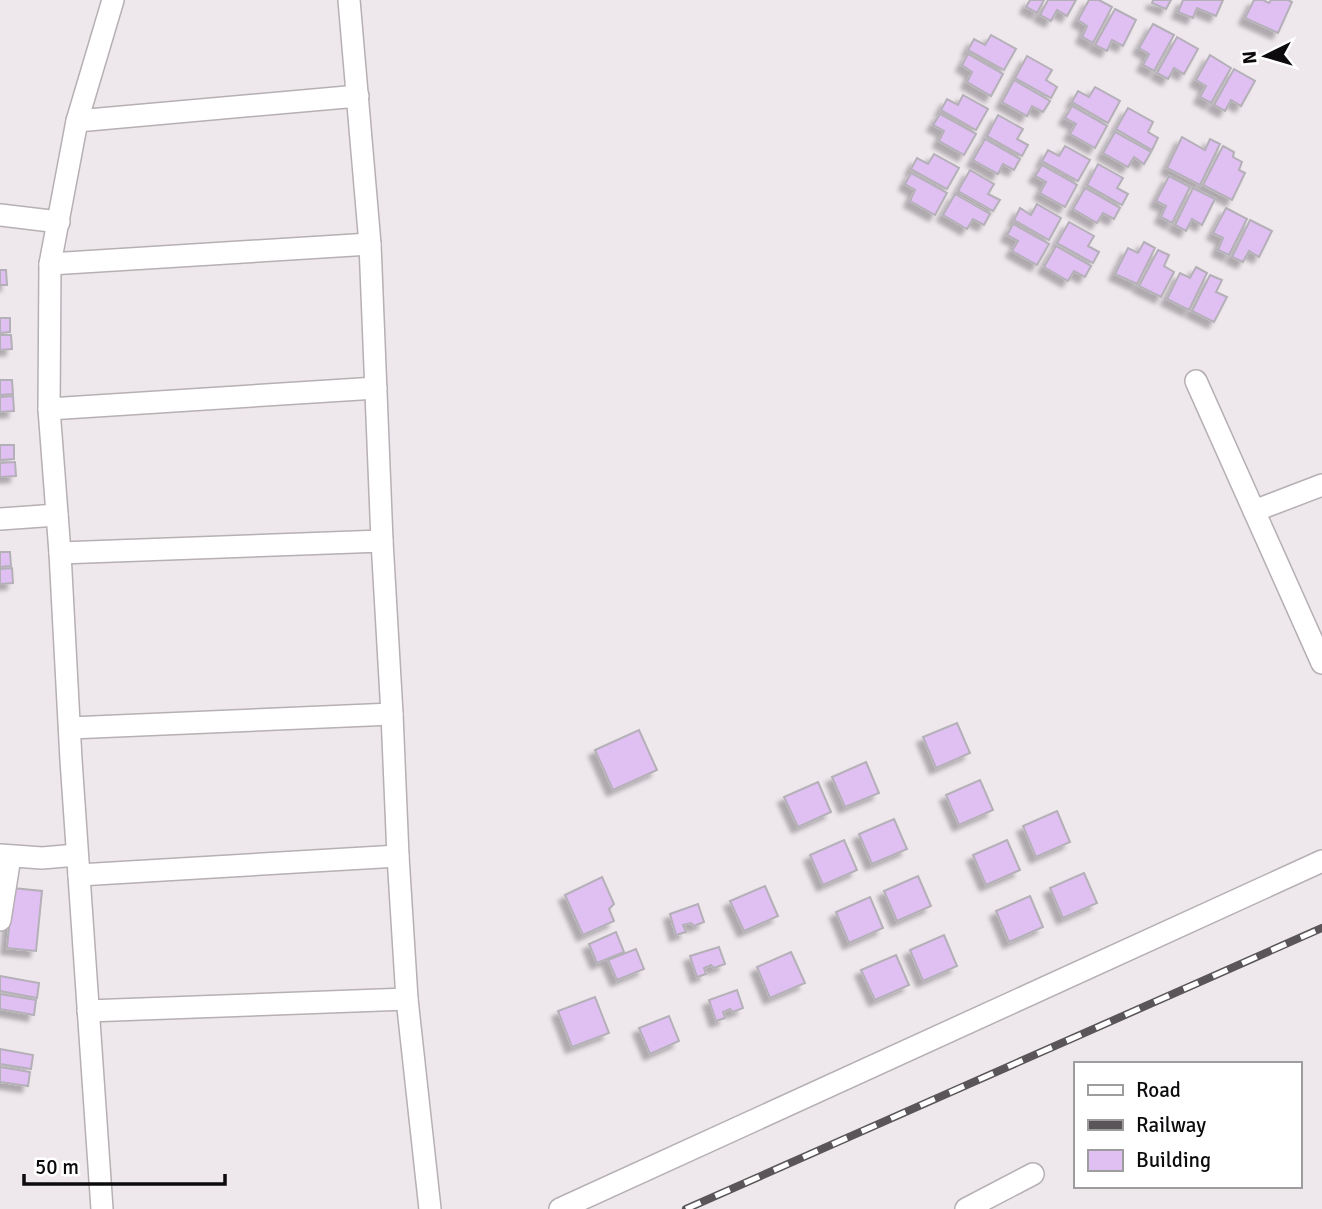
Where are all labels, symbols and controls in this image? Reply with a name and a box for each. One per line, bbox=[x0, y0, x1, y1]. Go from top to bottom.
north arrow bbox=[1231, 21, 1301, 91]
text: N bbox=[1238, 50, 1263, 65]
legend bbox=[1074, 1062, 1301, 1188]
text: Road bbox=[1136, 1077, 1181, 1103]
text: Railway bbox=[1136, 1112, 1206, 1138]
scale bar bbox=[24, 1142, 226, 1186]
text: Building bbox=[1136, 1147, 1211, 1173]
text: 50 m bbox=[35, 1154, 79, 1180]

